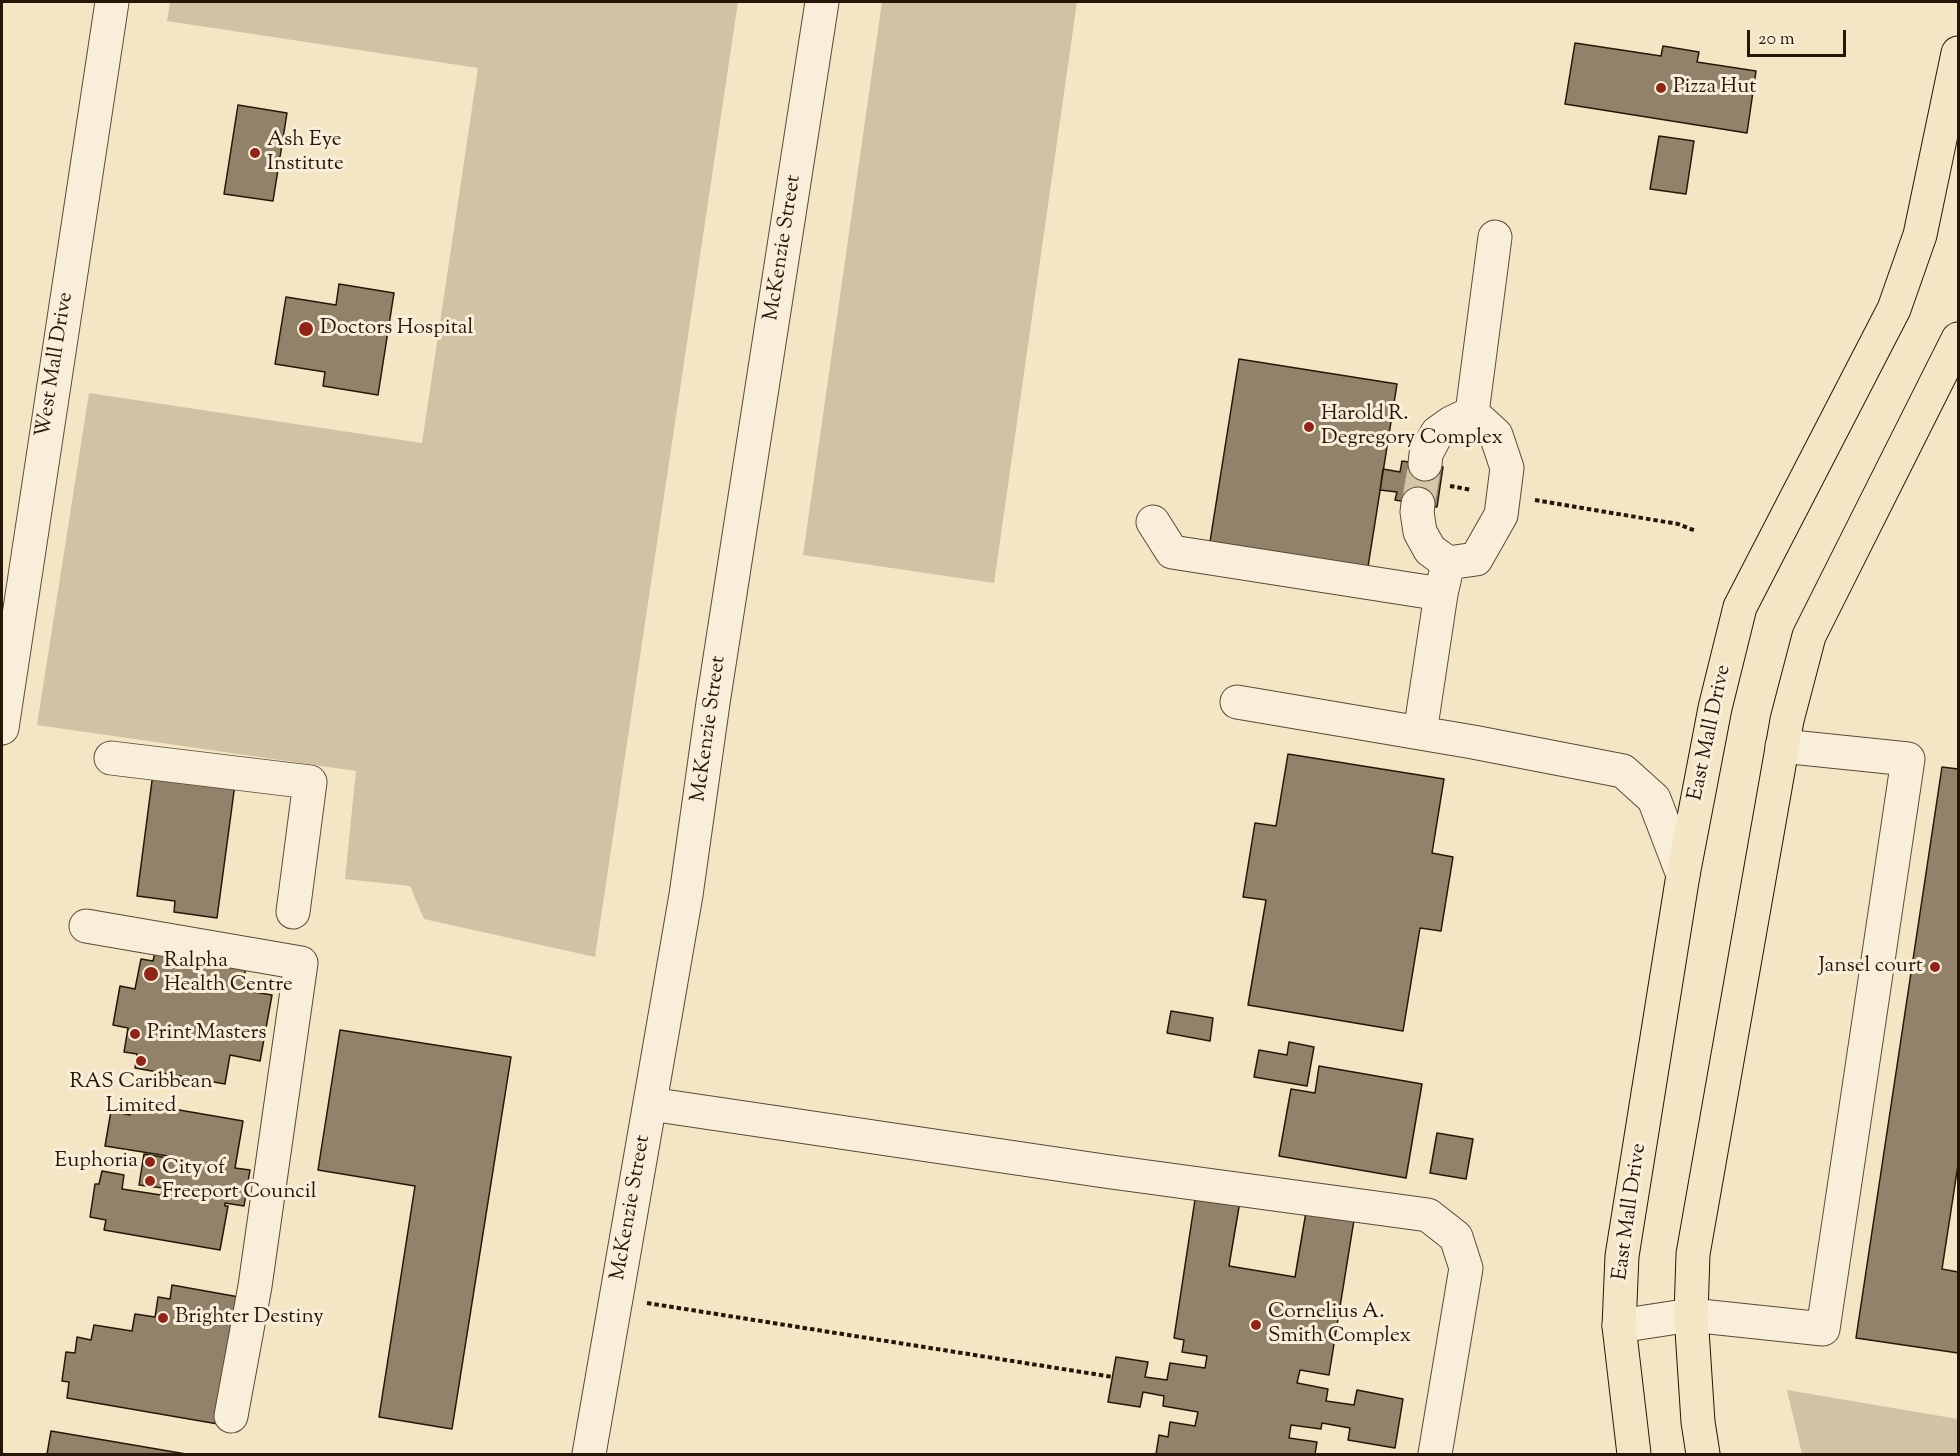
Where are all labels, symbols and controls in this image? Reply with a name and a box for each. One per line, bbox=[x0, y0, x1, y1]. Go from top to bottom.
scale bar bbox=[1750, 18, 1849, 56]
text: 20 m bbox=[1758, 27, 1795, 53]
place label: Pizza Hut bbox=[1673, 75, 1756, 101]
marker: Pizza Hut bbox=[1654, 81, 1668, 95]
place label: Ash Eye Institute bbox=[267, 128, 344, 178]
marker: Ash Eye Institute bbox=[248, 146, 262, 160]
street label: McKenzie Street bbox=[760, 173, 808, 323]
street label: West Mall Drive bbox=[32, 291, 80, 439]
place label: Doctors Hospital bbox=[320, 316, 473, 342]
marker: Doctors Hospital bbox=[297, 320, 315, 338]
place label: Harold R. Degregory Complex bbox=[1321, 402, 1503, 452]
marker: Harold R. Degregory Complex bbox=[1302, 420, 1316, 434]
street label: McKenzie Street bbox=[687, 654, 733, 804]
street label: East Mall Drive bbox=[1684, 663, 1738, 803]
place label: Ralpha Health Centre bbox=[164, 949, 293, 999]
place label: Jansel court bbox=[1818, 954, 1923, 980]
marker: Jansel court bbox=[1928, 960, 1942, 974]
marker: Ralpha Health Centre bbox=[142, 965, 160, 983]
place label: Print Masters bbox=[147, 1021, 267, 1047]
marker: Print Masters bbox=[128, 1027, 142, 1041]
marker: RAS Caribbean Limited bbox=[134, 1054, 148, 1068]
place label: RAS Caribbean Limited bbox=[69, 1070, 213, 1120]
street label: McKenzie Street bbox=[607, 1133, 657, 1283]
street label: East Mall Drive bbox=[1609, 1142, 1653, 1282]
place label: Euphoria bbox=[55, 1149, 138, 1175]
marker: Euphoria bbox=[143, 1155, 157, 1169]
place label: City of Freeport Council bbox=[162, 1156, 317, 1206]
marker: City of Freeport Council bbox=[143, 1174, 157, 1188]
place label: Cornelius A. Smith Complex bbox=[1268, 1300, 1411, 1350]
place label: Brighter Destiny bbox=[175, 1305, 324, 1331]
marker: Brighter Destiny bbox=[156, 1311, 170, 1325]
marker: Cornelius A. Smith Complex bbox=[1249, 1318, 1263, 1332]

